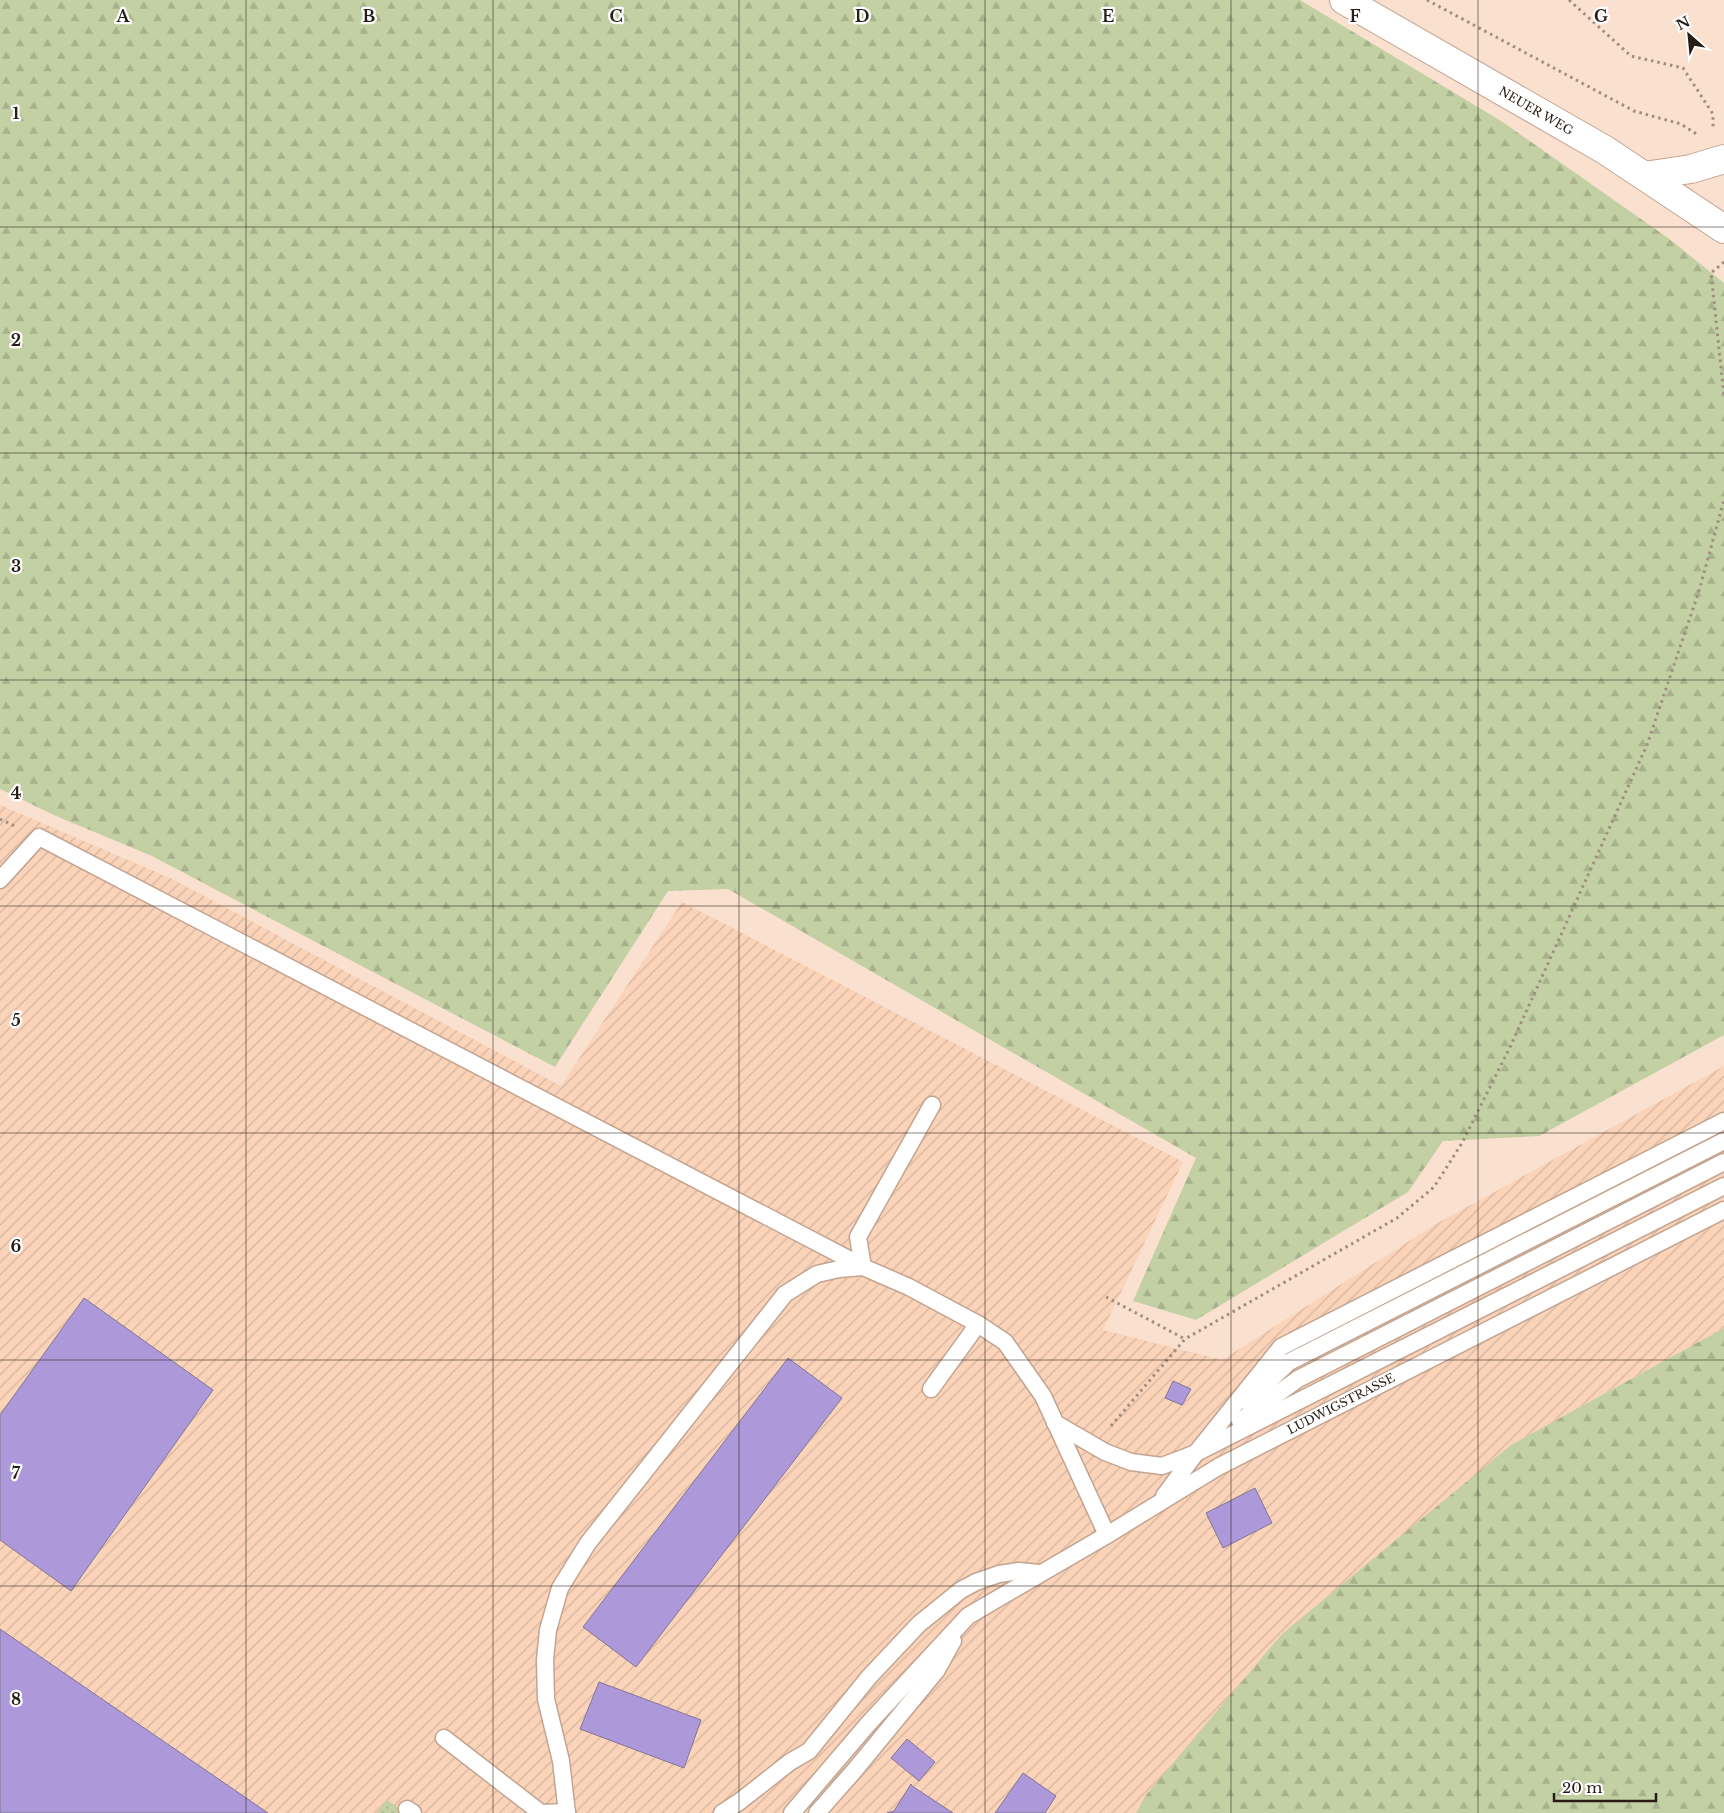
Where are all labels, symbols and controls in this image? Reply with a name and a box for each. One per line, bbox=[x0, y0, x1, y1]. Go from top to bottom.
text: A bbox=[116, 6, 131, 26]
text: B bbox=[363, 6, 376, 26]
text: C bbox=[609, 6, 623, 26]
text: D bbox=[855, 6, 869, 26]
text: E bbox=[1102, 6, 1114, 26]
text: F bbox=[1349, 6, 1361, 26]
text: G bbox=[1594, 6, 1608, 26]
north arrow bbox=[1664, 10, 1714, 60]
text: N bbox=[1673, 12, 1693, 34]
street label: NEUER WEG bbox=[1496, 83, 1577, 138]
text: 1 bbox=[13, 103, 20, 123]
text: 2 bbox=[11, 330, 21, 350]
text: 3 bbox=[11, 556, 21, 576]
text: 4 bbox=[11, 783, 21, 803]
text: 5 bbox=[11, 1010, 21, 1030]
text: 6 bbox=[11, 1236, 22, 1256]
street label: LUDWIGSTRASSE bbox=[1284, 1370, 1397, 1437]
text: 7 bbox=[12, 1463, 21, 1483]
text: 8 bbox=[11, 1689, 21, 1709]
scale bar bbox=[1554, 1770, 1656, 1802]
text: 20 m bbox=[1562, 1778, 1602, 1797]

